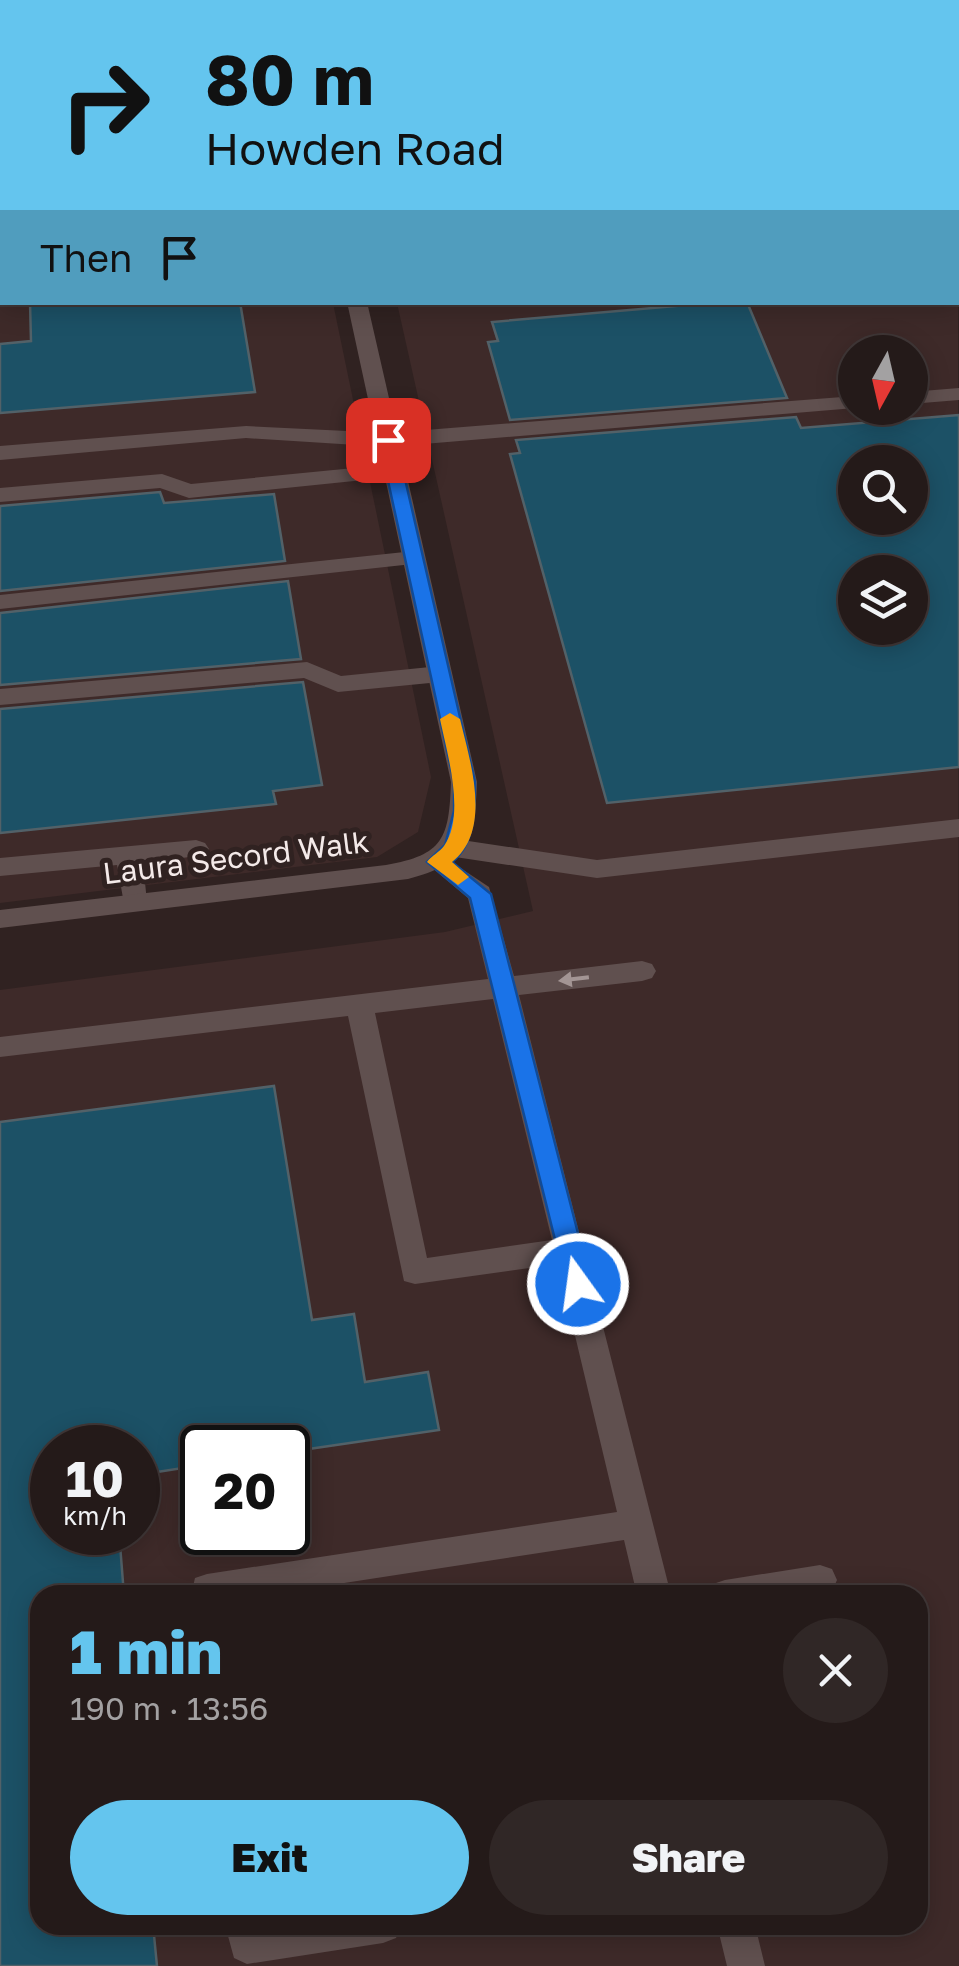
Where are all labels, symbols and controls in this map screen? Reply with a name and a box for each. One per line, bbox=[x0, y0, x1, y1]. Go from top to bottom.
text: 80 m bbox=[205, 36, 374, 120]
icon: right bbox=[40, 40, 170, 170]
text: Howden Road bbox=[205, 121, 505, 175]
icon: arrive bbox=[152, 230, 207, 285]
text: Then bbox=[40, 235, 132, 280]
north arrow bbox=[838, 335, 928, 425]
map controls bbox=[838, 335, 928, 645]
pin bbox=[346, 398, 431, 483]
icon: arrive bbox=[361, 413, 416, 468]
button: search bbox=[838, 445, 928, 535]
button: layers bbox=[838, 555, 928, 645]
street label: Laura Secord Walk bbox=[101, 823, 371, 891]
one-way arrow bbox=[557, 971, 589, 987]
position arrow bbox=[526, 1232, 630, 1336]
speed limit sign: 20 bbox=[180, 1425, 310, 1555]
text: 10 bbox=[66, 1448, 124, 1508]
text: km/h bbox=[63, 1500, 127, 1531]
text: 1 min bbox=[70, 1615, 222, 1687]
button: close bbox=[783, 1618, 888, 1723]
text: 190 m · 13:56 bbox=[70, 1689, 268, 1727]
button: Exit bbox=[70, 1800, 469, 1915]
button: Share bbox=[489, 1800, 888, 1915]

